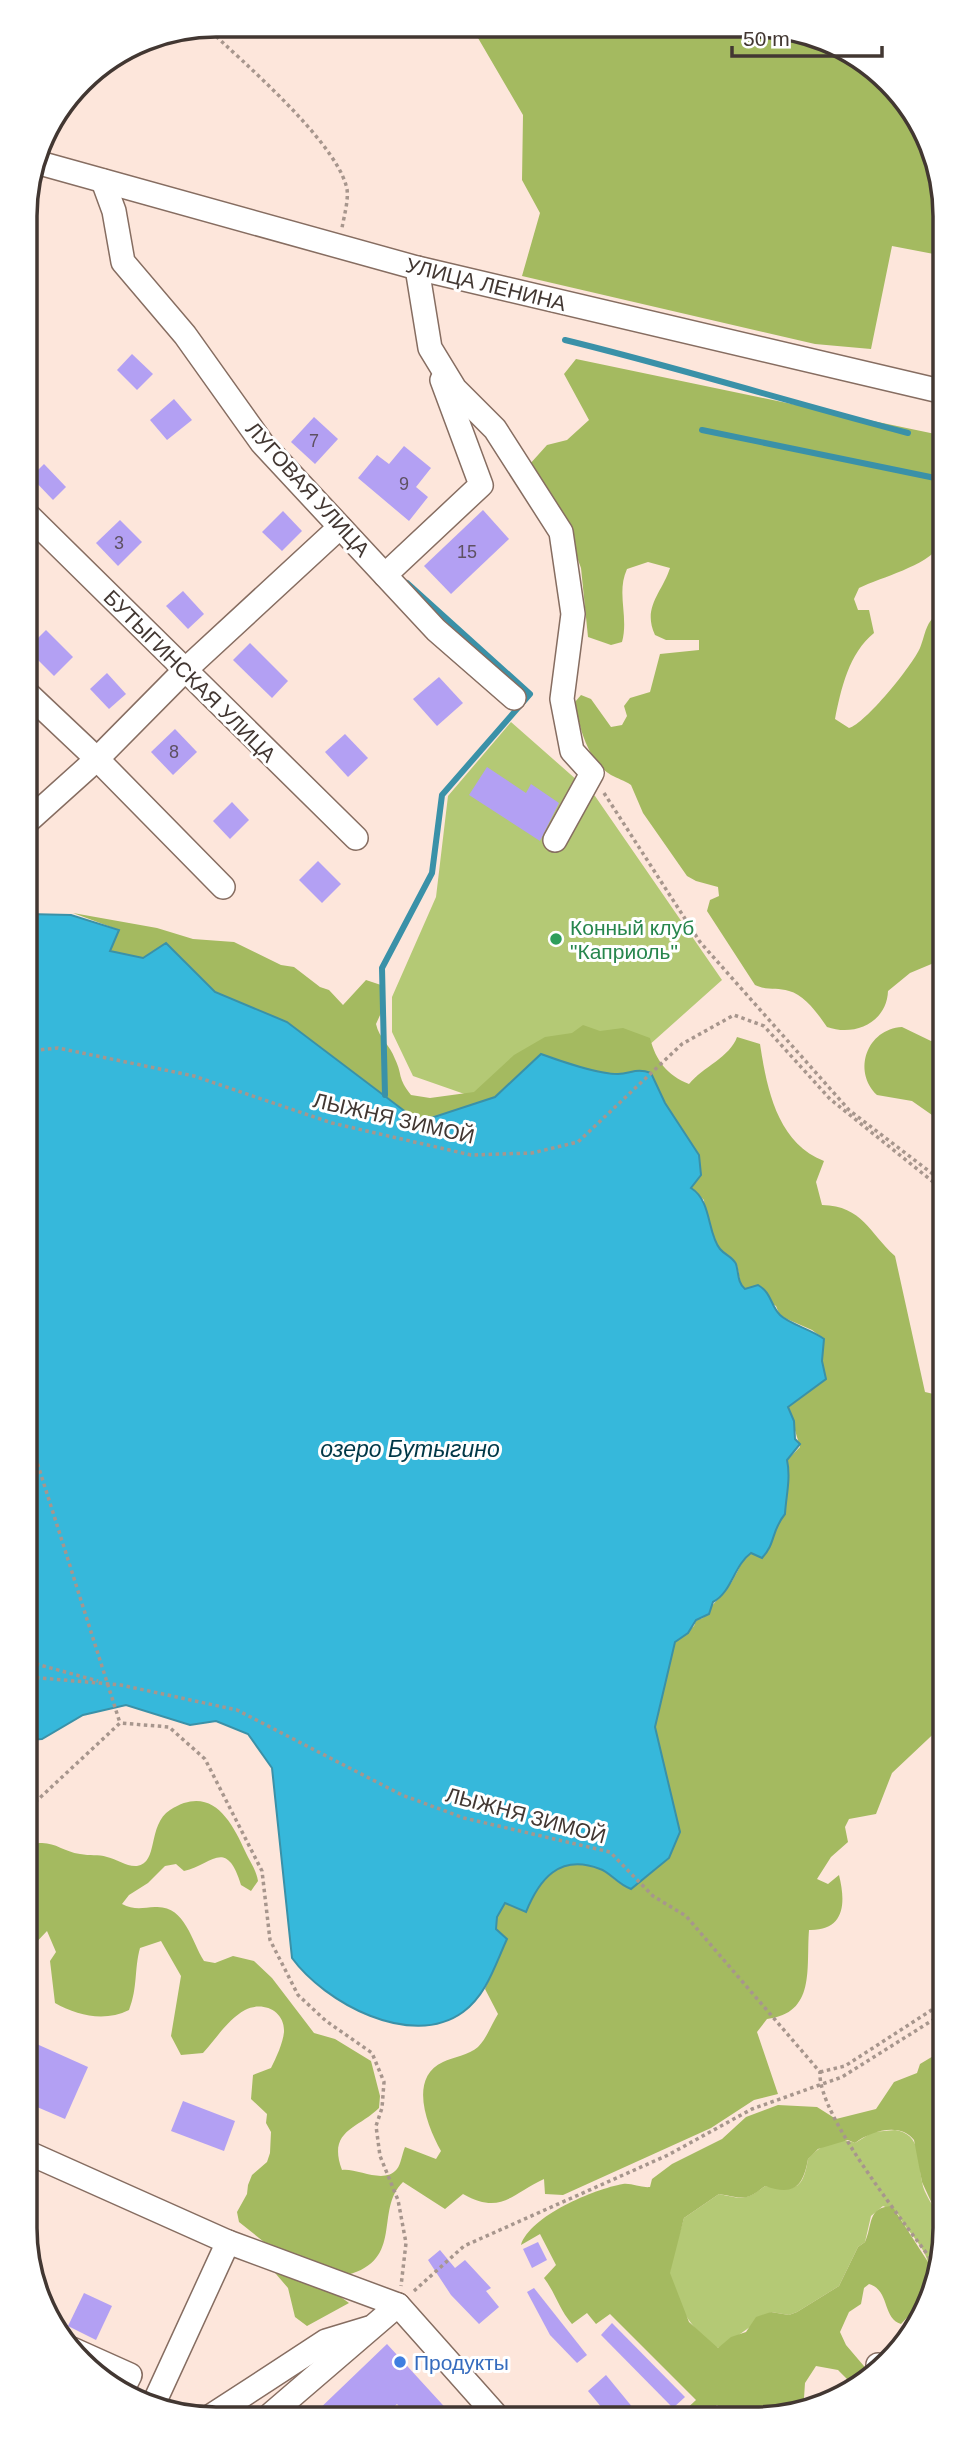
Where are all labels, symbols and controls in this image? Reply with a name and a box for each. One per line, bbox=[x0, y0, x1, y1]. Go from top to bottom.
scale bar bbox=[732, 14, 883, 58]
text: 50 m bbox=[743, 27, 790, 50]
street label: УЛИЦА ЛЕНИНА bbox=[404, 253, 568, 315]
street label: ЛУГОВАЯ УЛИЦА bbox=[242, 417, 374, 561]
house number: 7 bbox=[309, 431, 319, 451]
house number: 9 bbox=[399, 474, 409, 494]
house number: 3 bbox=[114, 533, 124, 553]
house number: 15 bbox=[457, 542, 477, 562]
street label: БУТЫГИНСКАЯ УЛИЦА bbox=[99, 585, 281, 767]
house number: 8 bbox=[169, 742, 179, 762]
place label: Конный клуб "Каприоль" bbox=[570, 916, 694, 963]
marker: Конный клуб "Каприоль" bbox=[548, 931, 564, 947]
street label: ЛЫЖНЯ ЗИМОЙ bbox=[311, 1088, 477, 1148]
water label: озеро Бутыгино bbox=[320, 1436, 500, 1462]
street label: ЛЫЖНЯ ЗИМОЙ bbox=[444, 1783, 608, 1847]
place label: Продукты bbox=[414, 2351, 509, 2374]
marker: Продукты bbox=[392, 2354, 408, 2370]

